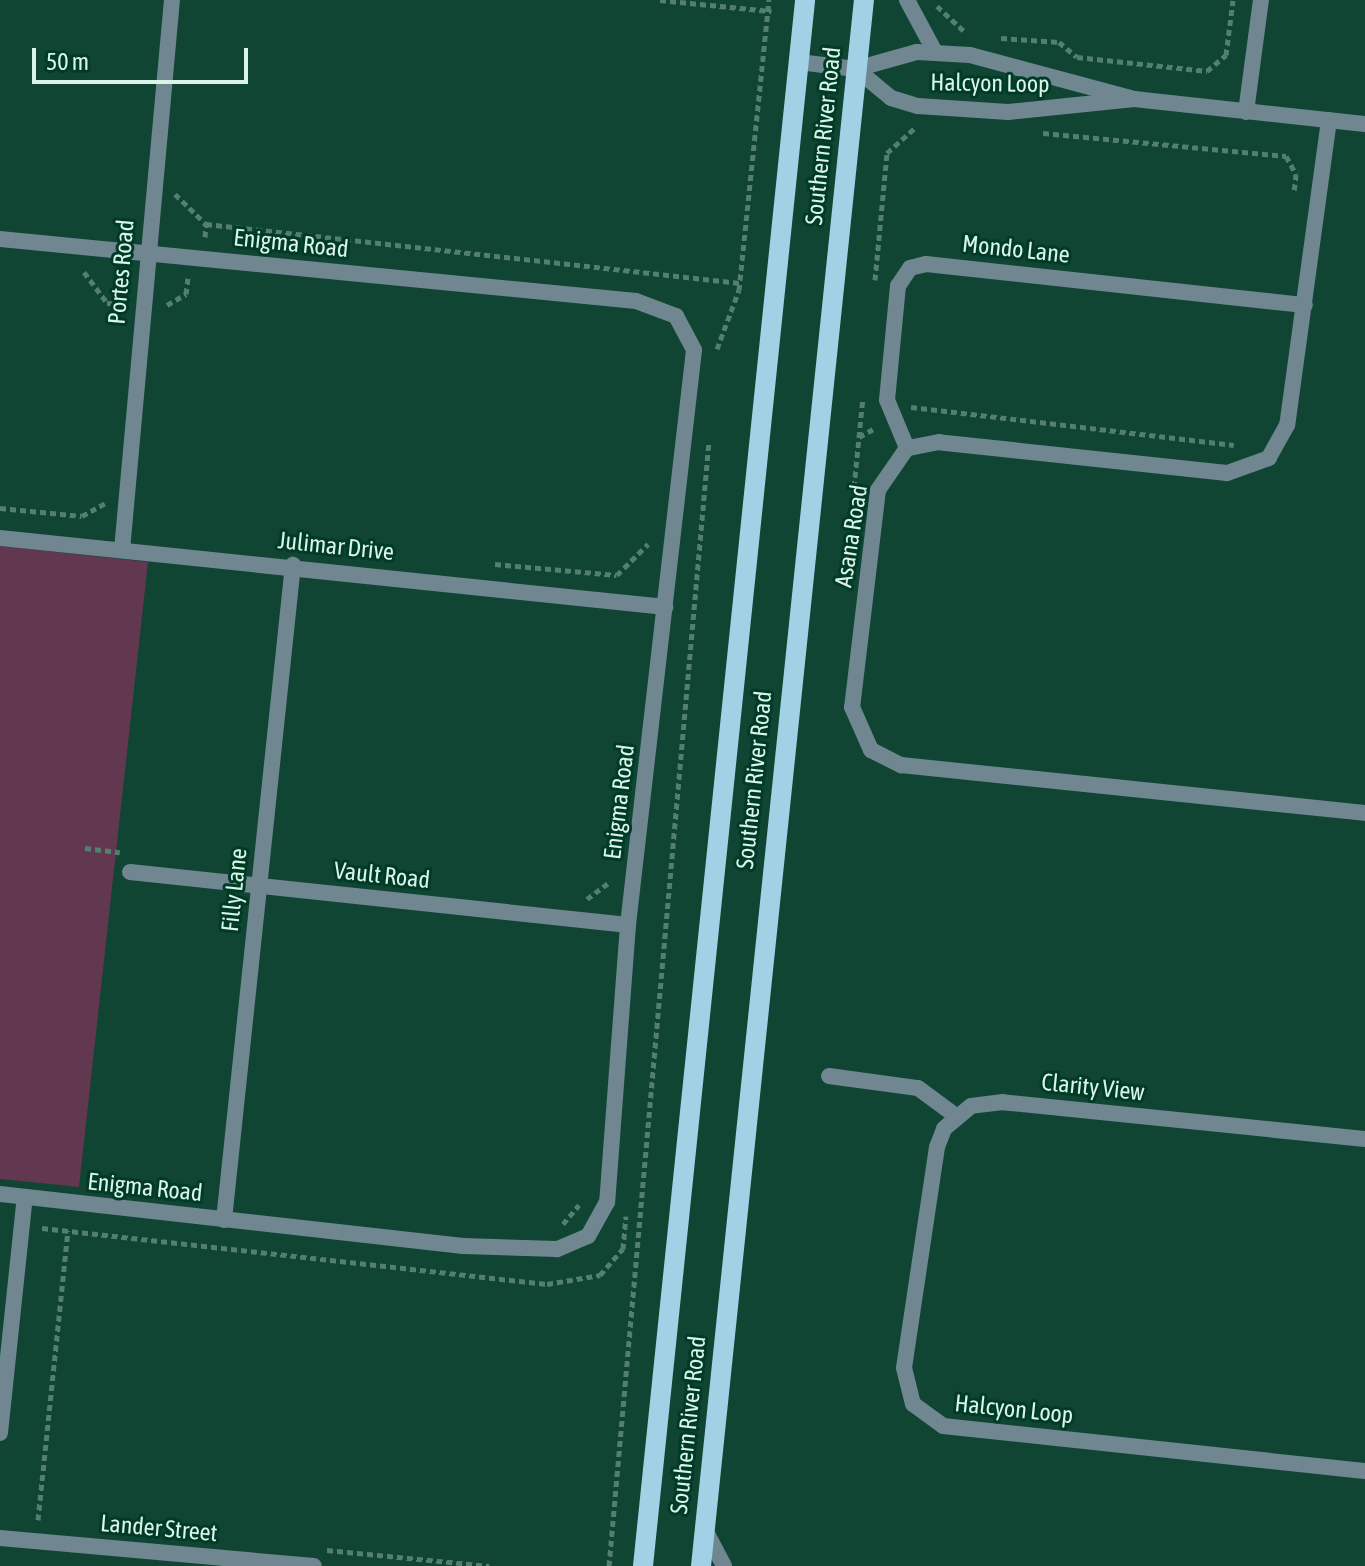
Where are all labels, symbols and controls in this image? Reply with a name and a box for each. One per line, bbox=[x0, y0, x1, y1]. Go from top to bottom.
scale bar bbox=[36, 32, 252, 82]
street label: Southern River Road bbox=[799, 46, 847, 226]
text: 50 m bbox=[46, 48, 89, 75]
street label: Halcyon Loop bbox=[930, 68, 1050, 98]
street label: Portes Road bbox=[102, 219, 140, 325]
street label: Enigma Road bbox=[232, 223, 350, 263]
street label: Mondo Lane bbox=[961, 229, 1071, 269]
street label: Asana Road bbox=[829, 483, 873, 589]
street label: Julimar Drive bbox=[277, 526, 395, 566]
street label: Southern River Road bbox=[730, 690, 778, 870]
street label: Enigma Road bbox=[598, 743, 640, 861]
street label: Filly Lane bbox=[215, 847, 253, 933]
street label: Vault Road bbox=[333, 856, 431, 894]
street label: Clarity View bbox=[1040, 1067, 1146, 1107]
street label: Enigma Road bbox=[86, 1167, 204, 1207]
street label: Southern River Road bbox=[664, 1335, 712, 1515]
street label: Halcyon Loop bbox=[953, 1388, 1075, 1430]
street label: Lander Street bbox=[99, 1509, 219, 1547]

